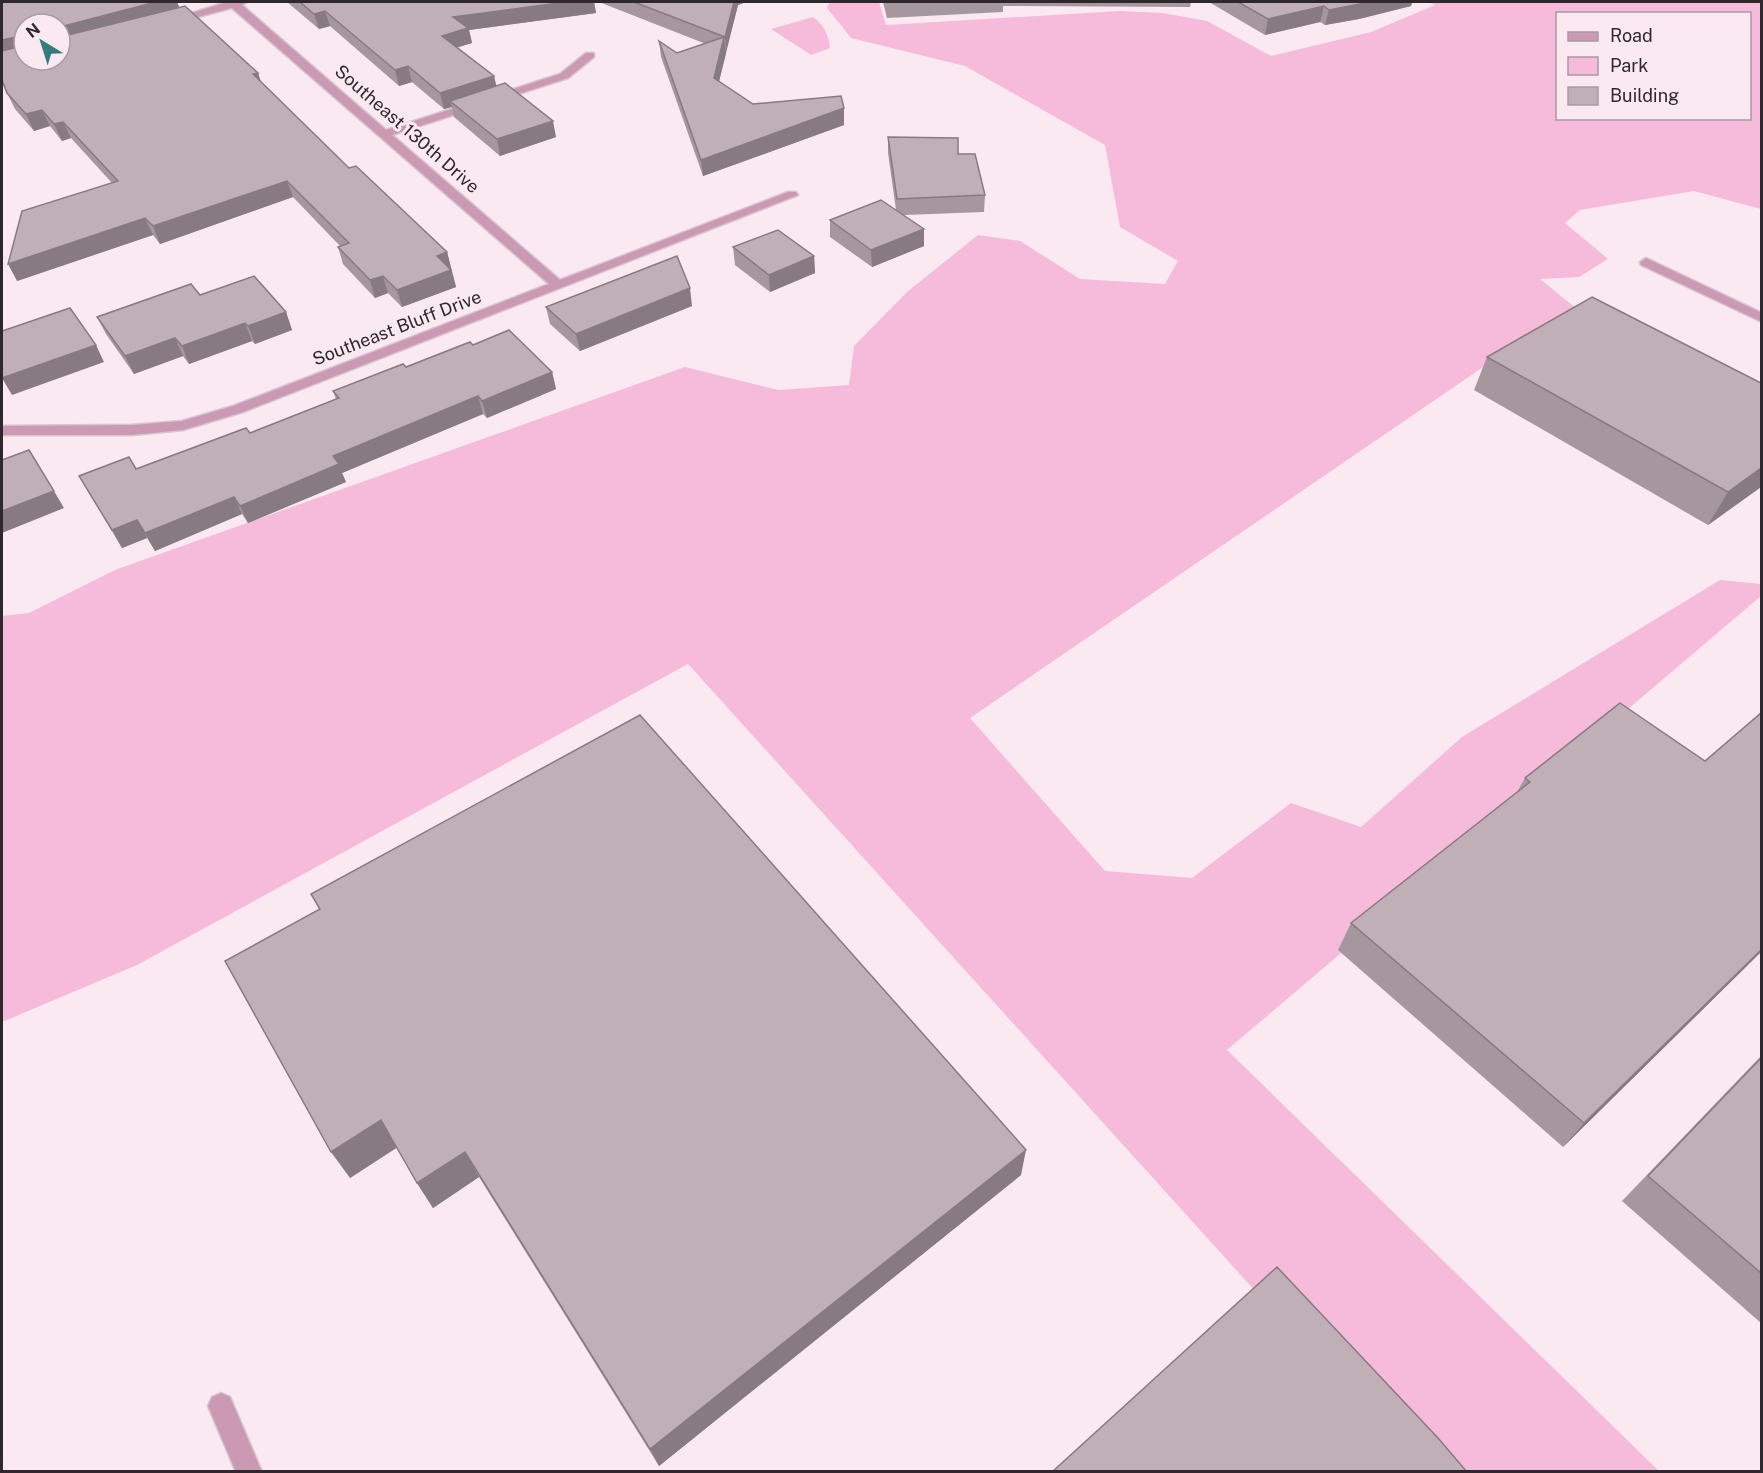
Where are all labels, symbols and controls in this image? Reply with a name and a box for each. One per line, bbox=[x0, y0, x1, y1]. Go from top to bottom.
north arrow bbox=[12, 12, 72, 72]
legend bbox=[1556, 12, 1751, 120]
text: N bbox=[22, 19, 44, 42]
text: Road bbox=[1610, 25, 1653, 46]
text: Park bbox=[1610, 55, 1648, 76]
street label: Southeast 130th Drive bbox=[331, 60, 484, 197]
text: Building bbox=[1610, 85, 1679, 106]
street label: Southeast Bluff Drive bbox=[309, 286, 484, 369]

